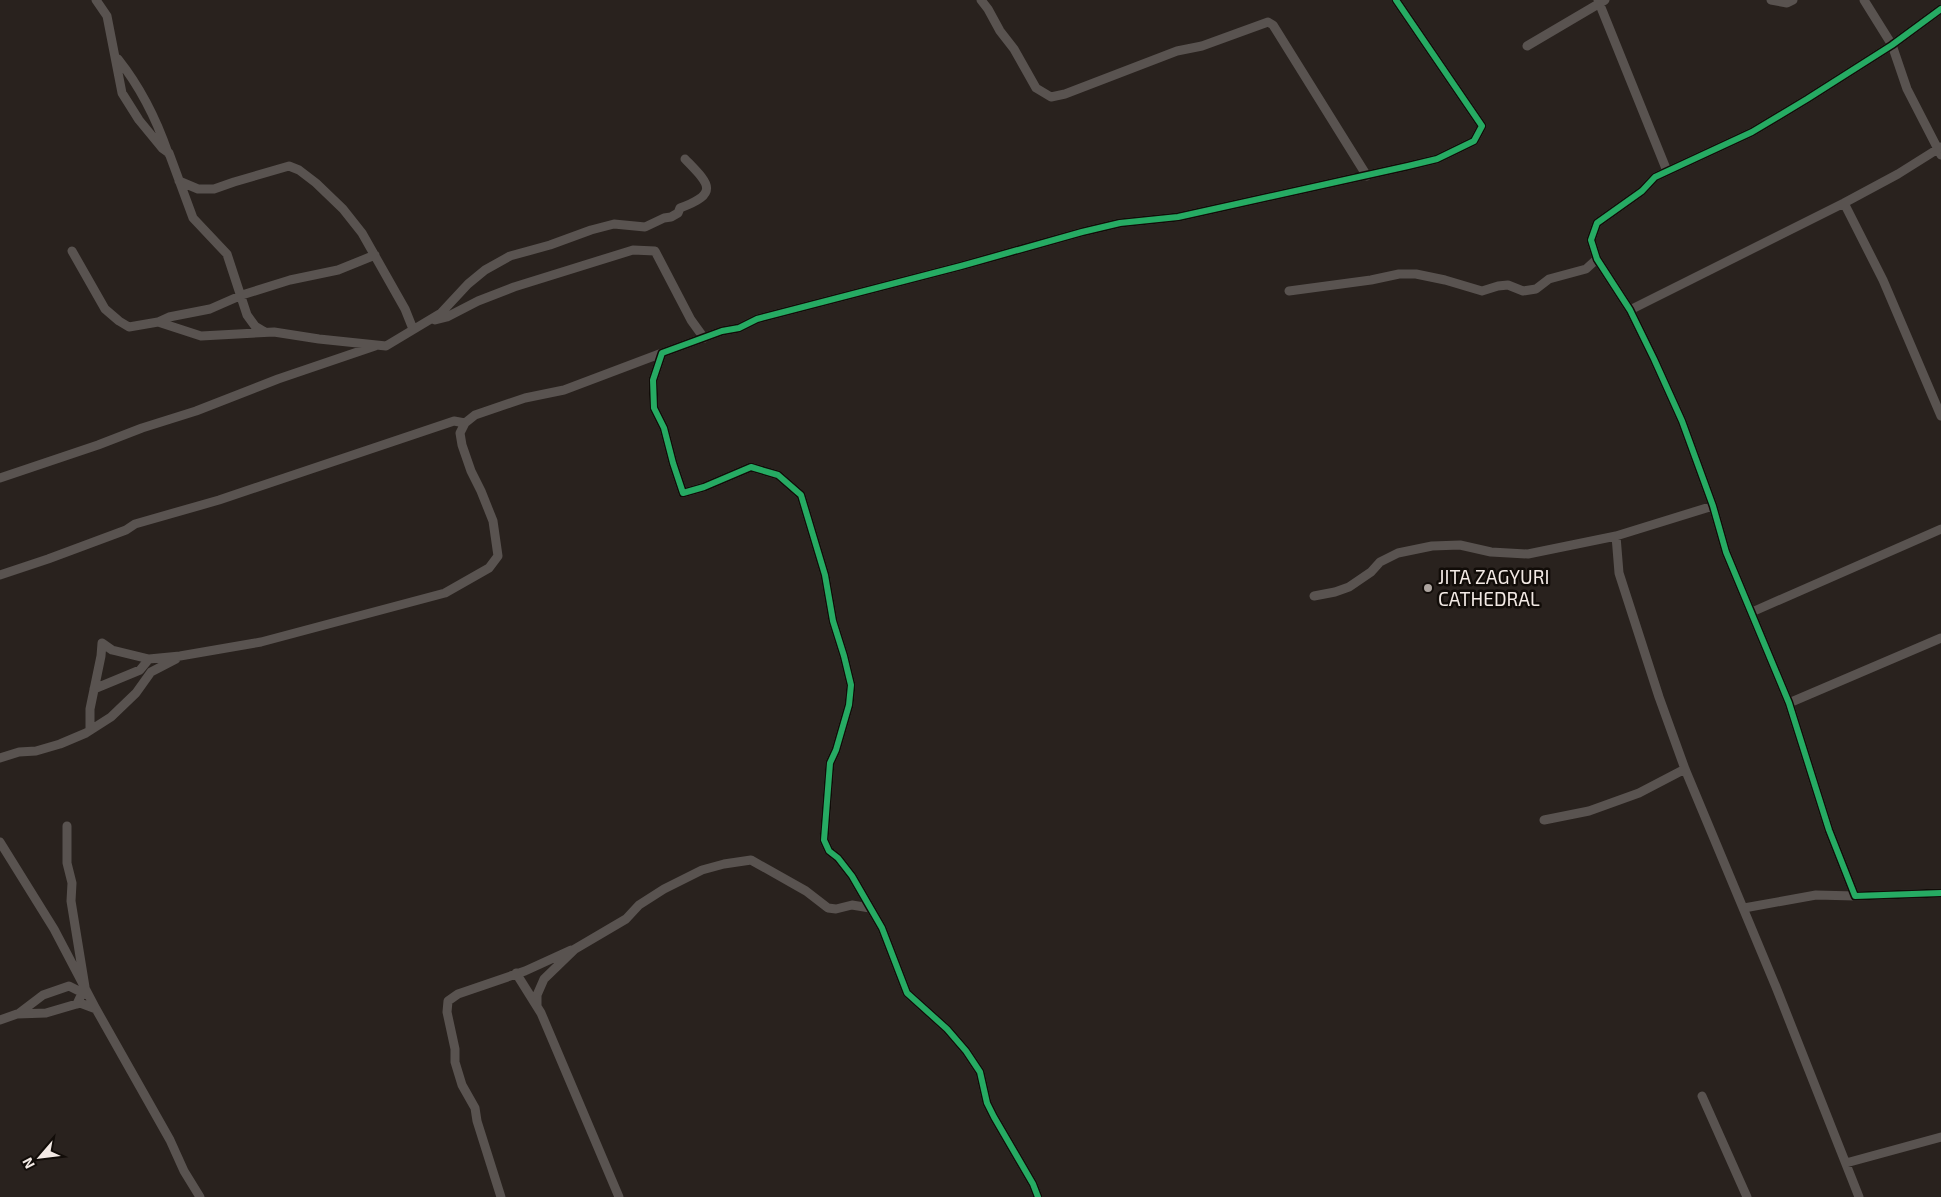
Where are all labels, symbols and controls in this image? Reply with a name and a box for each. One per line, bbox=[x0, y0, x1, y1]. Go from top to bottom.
place label: JITA ZAGYURI CATHEDRAL bbox=[1438, 565, 1550, 610]
marker: JITA ZAGYURI CATHEDRAL bbox=[1422, 582, 1434, 594]
north arrow bbox=[15, 1132, 65, 1182]
text: N bbox=[18, 1155, 38, 1172]

